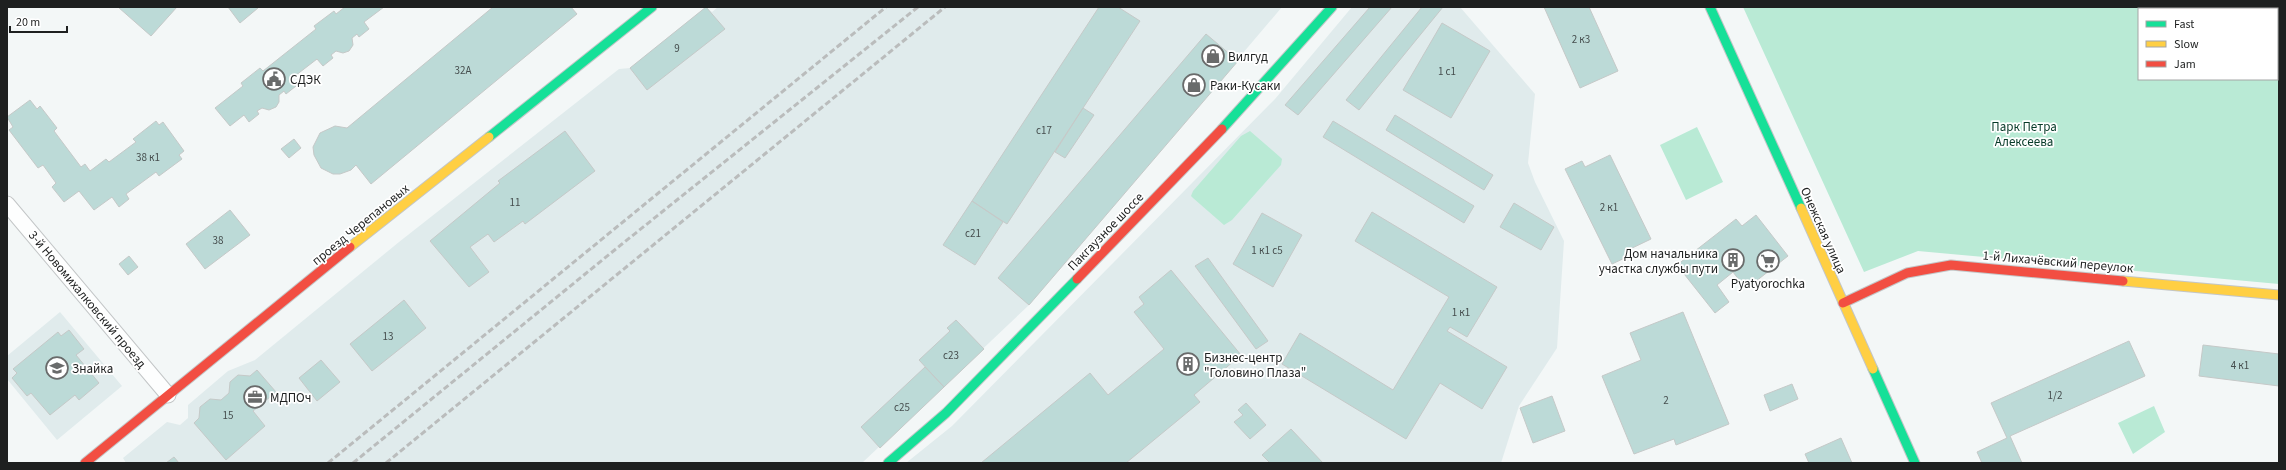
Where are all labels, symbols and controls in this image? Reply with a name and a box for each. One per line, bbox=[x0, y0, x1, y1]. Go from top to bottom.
scale bar bbox=[10, 8, 67, 34]
legend bbox=[2138, 8, 2278, 80]
text: 20 m bbox=[16, 14, 40, 31]
text: Fast bbox=[2174, 16, 2194, 33]
house number: 2 к3 bbox=[1572, 32, 1590, 47]
text: Slow bbox=[2174, 36, 2199, 53]
house number: 9 bbox=[674, 41, 680, 56]
shop icon: Вилгуд bbox=[1200, 43, 1226, 69]
place label: Вилгуд bbox=[1228, 48, 1268, 66]
text: Jam bbox=[2174, 56, 2196, 73]
house number: 32А bbox=[455, 63, 471, 78]
house number: 1 с1 bbox=[1438, 64, 1456, 79]
public building icon: СДЭК bbox=[261, 66, 287, 92]
place label: СДЭК bbox=[290, 71, 321, 89]
shop icon: Раки-Кусаки bbox=[1181, 72, 1207, 98]
place label: Раки-Кусаки bbox=[1210, 77, 1281, 95]
park label: Парк Петра Алексеева bbox=[1991, 118, 2057, 151]
house number: с17 bbox=[1036, 123, 1052, 138]
house number: 38 к1 bbox=[136, 150, 160, 165]
street label: проезд Черепановых bbox=[308, 180, 413, 270]
street label: Онежская улица bbox=[1796, 184, 1850, 277]
street label: Пакгаузное шоссе bbox=[1064, 189, 1148, 275]
house number: 11 bbox=[510, 195, 520, 210]
house number: 2 к1 bbox=[1600, 200, 1618, 215]
house number: с21 bbox=[965, 226, 981, 241]
street label: 3-й Новомихалковский проезд bbox=[24, 227, 150, 372]
house number: 38 bbox=[213, 233, 224, 248]
house number: 1 к1 с5 bbox=[1251, 243, 1283, 258]
place label: Дом начальника участка службы пути bbox=[1599, 245, 1718, 278]
street label: 1-й Лихачёвский переулок bbox=[1982, 246, 2135, 278]
building icon: Дом начальника участка службы пути bbox=[1720, 247, 1746, 273]
supermarket icon: Pyatyorochka bbox=[1755, 248, 1781, 274]
place label: Pyatyorochka bbox=[1731, 275, 1805, 293]
house number: 1 к1 bbox=[1452, 305, 1470, 320]
house number: 13 bbox=[383, 329, 393, 344]
house number: с23 bbox=[943, 348, 959, 363]
place label: Бизнес-центр "Головино Плаза" bbox=[1204, 349, 1306, 382]
building icon: Бизнес-центр "Головино Плаза" bbox=[1175, 351, 1201, 377]
school or university icon: Знайка bbox=[44, 355, 70, 381]
house number: 4 к1 bbox=[2231, 358, 2249, 373]
place label: Знайка bbox=[72, 360, 113, 378]
office icon: МДПОч bbox=[242, 384, 268, 410]
house number: 1/2 bbox=[2048, 388, 2062, 403]
place label: МДПОч bbox=[270, 389, 311, 407]
house number: 2 bbox=[1663, 393, 1669, 408]
house number: с25 bbox=[894, 400, 910, 415]
house number: 15 bbox=[223, 408, 233, 423]

